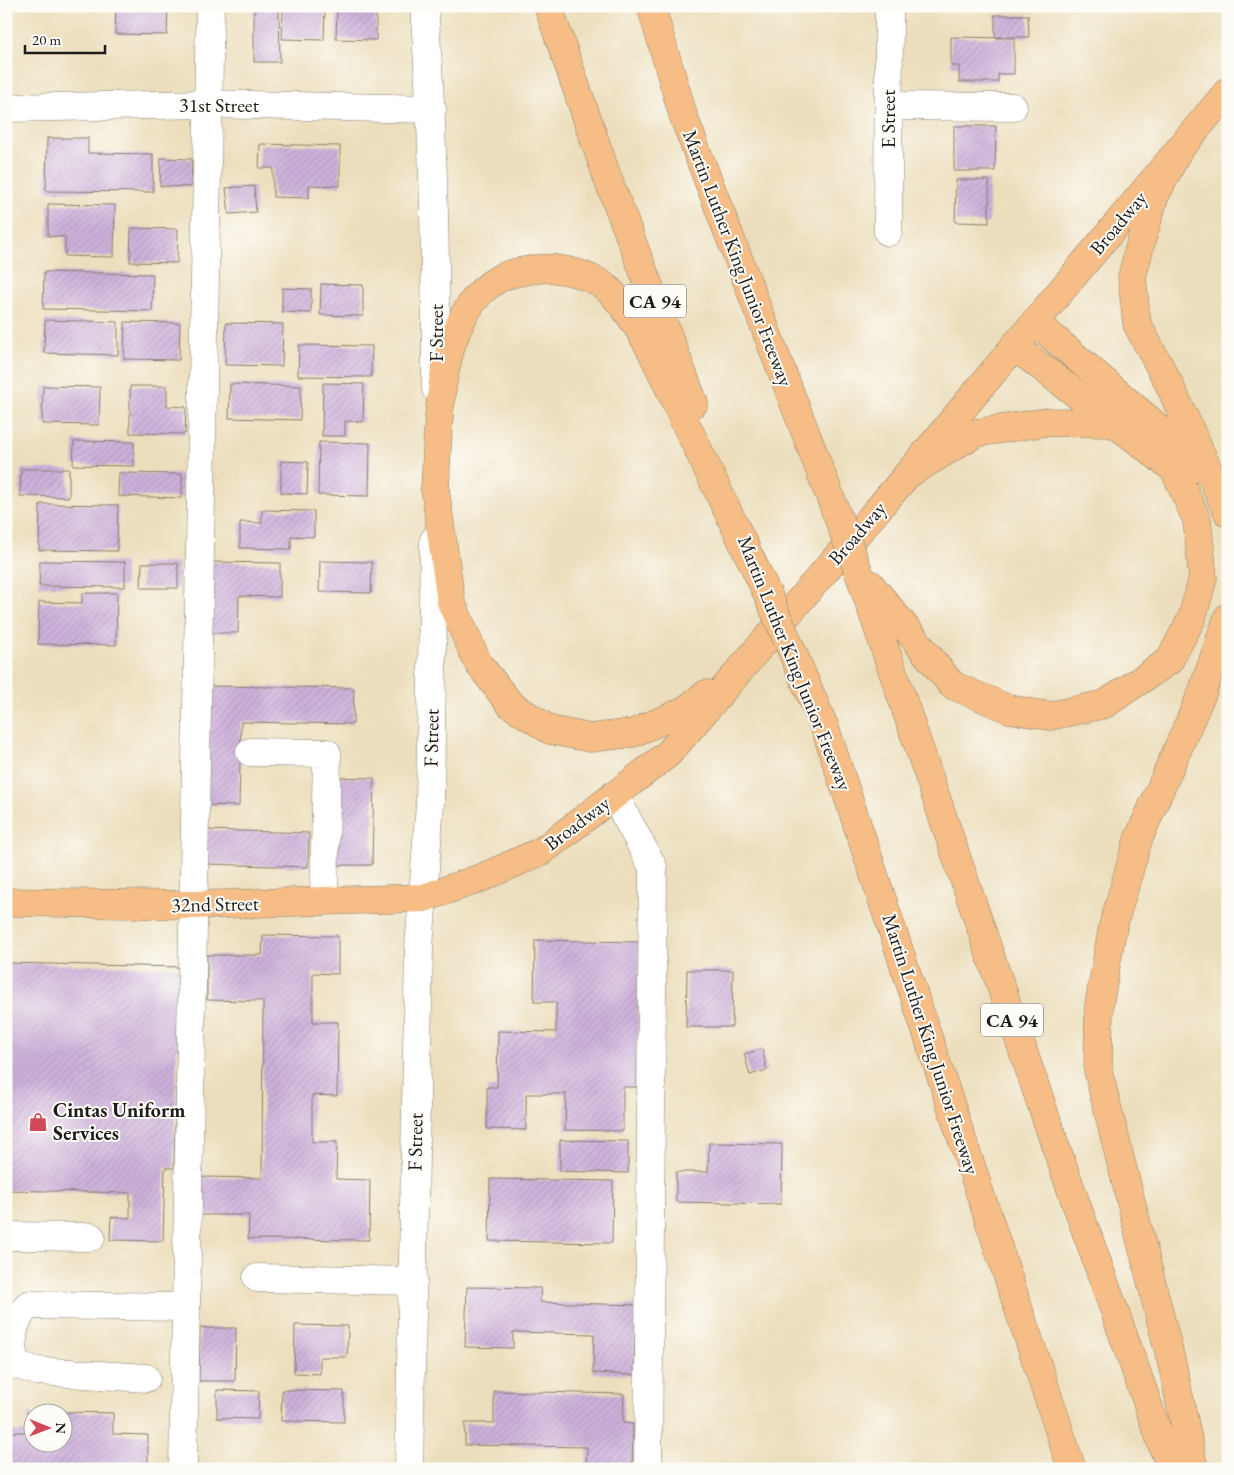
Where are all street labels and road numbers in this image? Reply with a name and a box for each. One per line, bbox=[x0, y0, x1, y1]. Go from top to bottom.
street label: E Street bbox=[875, 89, 901, 149]
street label: 31st Street bbox=[179, 92, 260, 118]
street label: Martin Luther King Junior Freeway bbox=[677, 126, 799, 390]
street label: Broadway bbox=[1084, 185, 1153, 260]
road number: CA 94 bbox=[624, 284, 686, 318]
street label: F Street bbox=[423, 303, 449, 362]
street label: Broadway bbox=[822, 496, 892, 570]
street label: Martin Luther King Junior Freeway bbox=[732, 532, 858, 795]
street label: F Street bbox=[417, 708, 445, 767]
street label: Broadway bbox=[539, 790, 615, 856]
street label: 32nd Street bbox=[171, 890, 260, 918]
street label: Martin Luther King Junior Freeway bbox=[876, 910, 986, 1178]
road number: CA 94 bbox=[981, 1004, 1043, 1036]
street label: F Street bbox=[401, 1112, 429, 1171]

